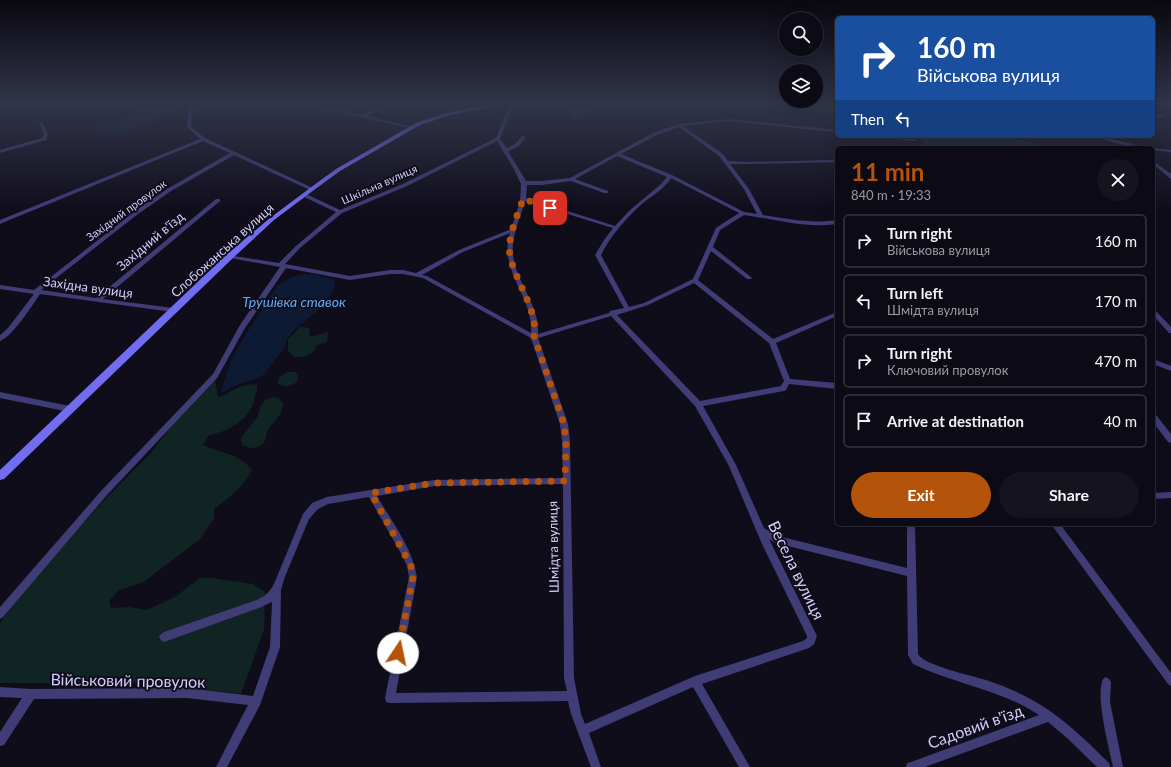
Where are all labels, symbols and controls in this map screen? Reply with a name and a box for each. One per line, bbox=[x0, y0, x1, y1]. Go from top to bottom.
map controls bbox=[779, 12, 823, 108]
button: search bbox=[779, 12, 823, 56]
text: 160 m bbox=[917, 30, 996, 64]
icon: right bbox=[851, 32, 903, 84]
button: layers bbox=[779, 64, 823, 108]
text: Військова вулиця bbox=[917, 64, 1060, 86]
icon: left bbox=[892, 108, 914, 130]
text: Then bbox=[851, 110, 884, 128]
text: 11 min bbox=[851, 157, 924, 186]
button: close bbox=[1097, 159, 1139, 201]
street label: Шкільна вулиця bbox=[339, 161, 419, 207]
street label: Західний провулок bbox=[83, 176, 169, 243]
text: 840 m · 19:33 bbox=[851, 187, 931, 203]
pin bbox=[533, 191, 567, 225]
icon: arrive bbox=[539, 197, 561, 219]
street label: Слобожанська вулиця bbox=[167, 200, 277, 300]
street label: Західний в'їзд bbox=[113, 208, 187, 274]
text: Turn right bbox=[887, 224, 952, 242]
icon: right bbox=[853, 230, 875, 252]
text: 160 m bbox=[1095, 232, 1137, 250]
text: Військова вулиця bbox=[887, 242, 990, 258]
street label: Західна вулиця bbox=[42, 273, 134, 301]
text: Turn left bbox=[887, 284, 943, 302]
icon: left bbox=[853, 290, 875, 312]
text: 170 m bbox=[1095, 292, 1137, 310]
water label: Трушівка ставок bbox=[242, 293, 346, 310]
text: Шмідта вулиця bbox=[887, 302, 979, 318]
text: Turn right bbox=[887, 344, 952, 362]
icon: right bbox=[853, 350, 875, 372]
text: 470 m bbox=[1095, 352, 1137, 370]
text: Ключовий провулок bbox=[887, 362, 1008, 378]
icon: arrive bbox=[853, 410, 875, 432]
text: Arrive at destination bbox=[887, 412, 1024, 430]
text: 40 m bbox=[1103, 412, 1137, 430]
button: Exit bbox=[851, 472, 991, 518]
button: Share bbox=[999, 472, 1139, 518]
street label: Шмідта вулиця bbox=[544, 501, 562, 593]
street label: Весела вулиця bbox=[765, 518, 829, 622]
position arrow bbox=[377, 632, 419, 674]
street label: Військовий провулок bbox=[50, 669, 206, 691]
street label: Садовий в'їзд bbox=[925, 700, 1025, 752]

